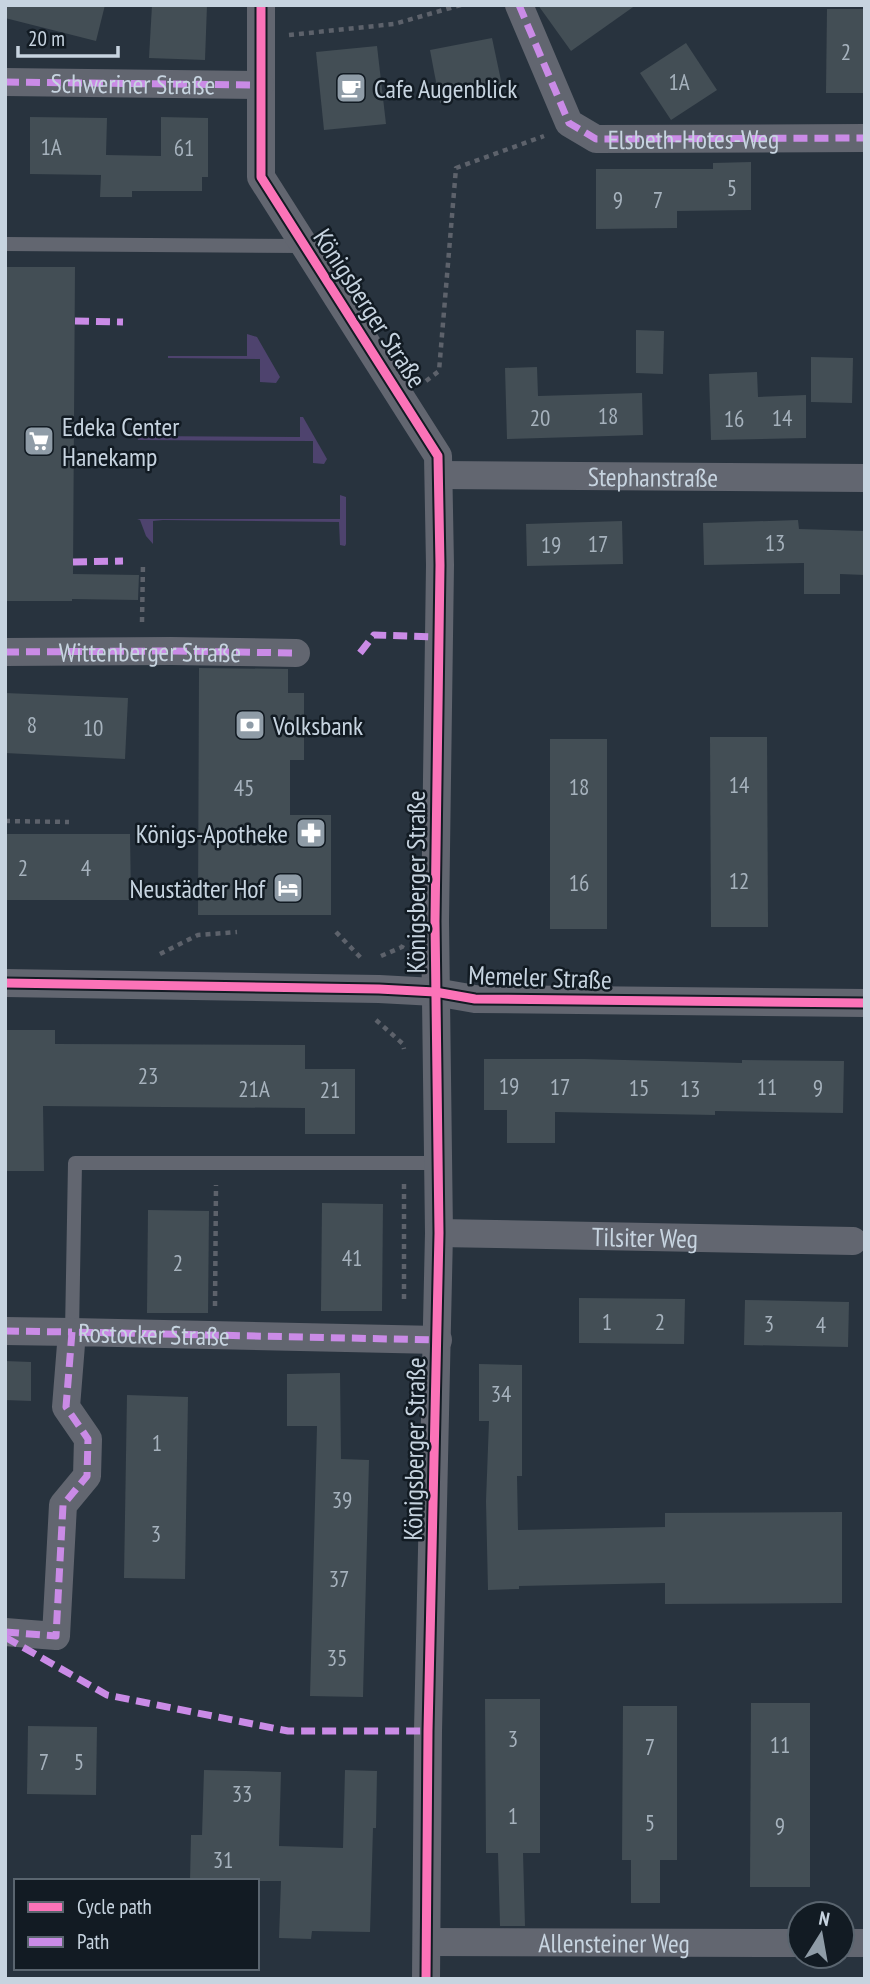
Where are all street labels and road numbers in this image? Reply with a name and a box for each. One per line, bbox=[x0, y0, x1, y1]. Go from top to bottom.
street label: Schweriner Straße bbox=[51, 66, 215, 101]
street label: Elsbeth-Hotes-Weg bbox=[608, 122, 779, 155]
street label: Königsberger Straße bbox=[306, 222, 434, 394]
street label: Stephanstraße bbox=[588, 460, 718, 493]
street label: Wittenberger Straße bbox=[59, 634, 242, 669]
street label: Königsberger Straße bbox=[399, 790, 432, 974]
street label: Memeler Straße bbox=[468, 958, 612, 996]
street label: Tilsiter Weg bbox=[592, 1219, 698, 1255]
street label: Rostocker Straße bbox=[78, 1316, 230, 1352]
street label: Königsberger Straße bbox=[396, 1357, 432, 1541]
street label: Allensteiner Weg bbox=[538, 1926, 690, 1959]

